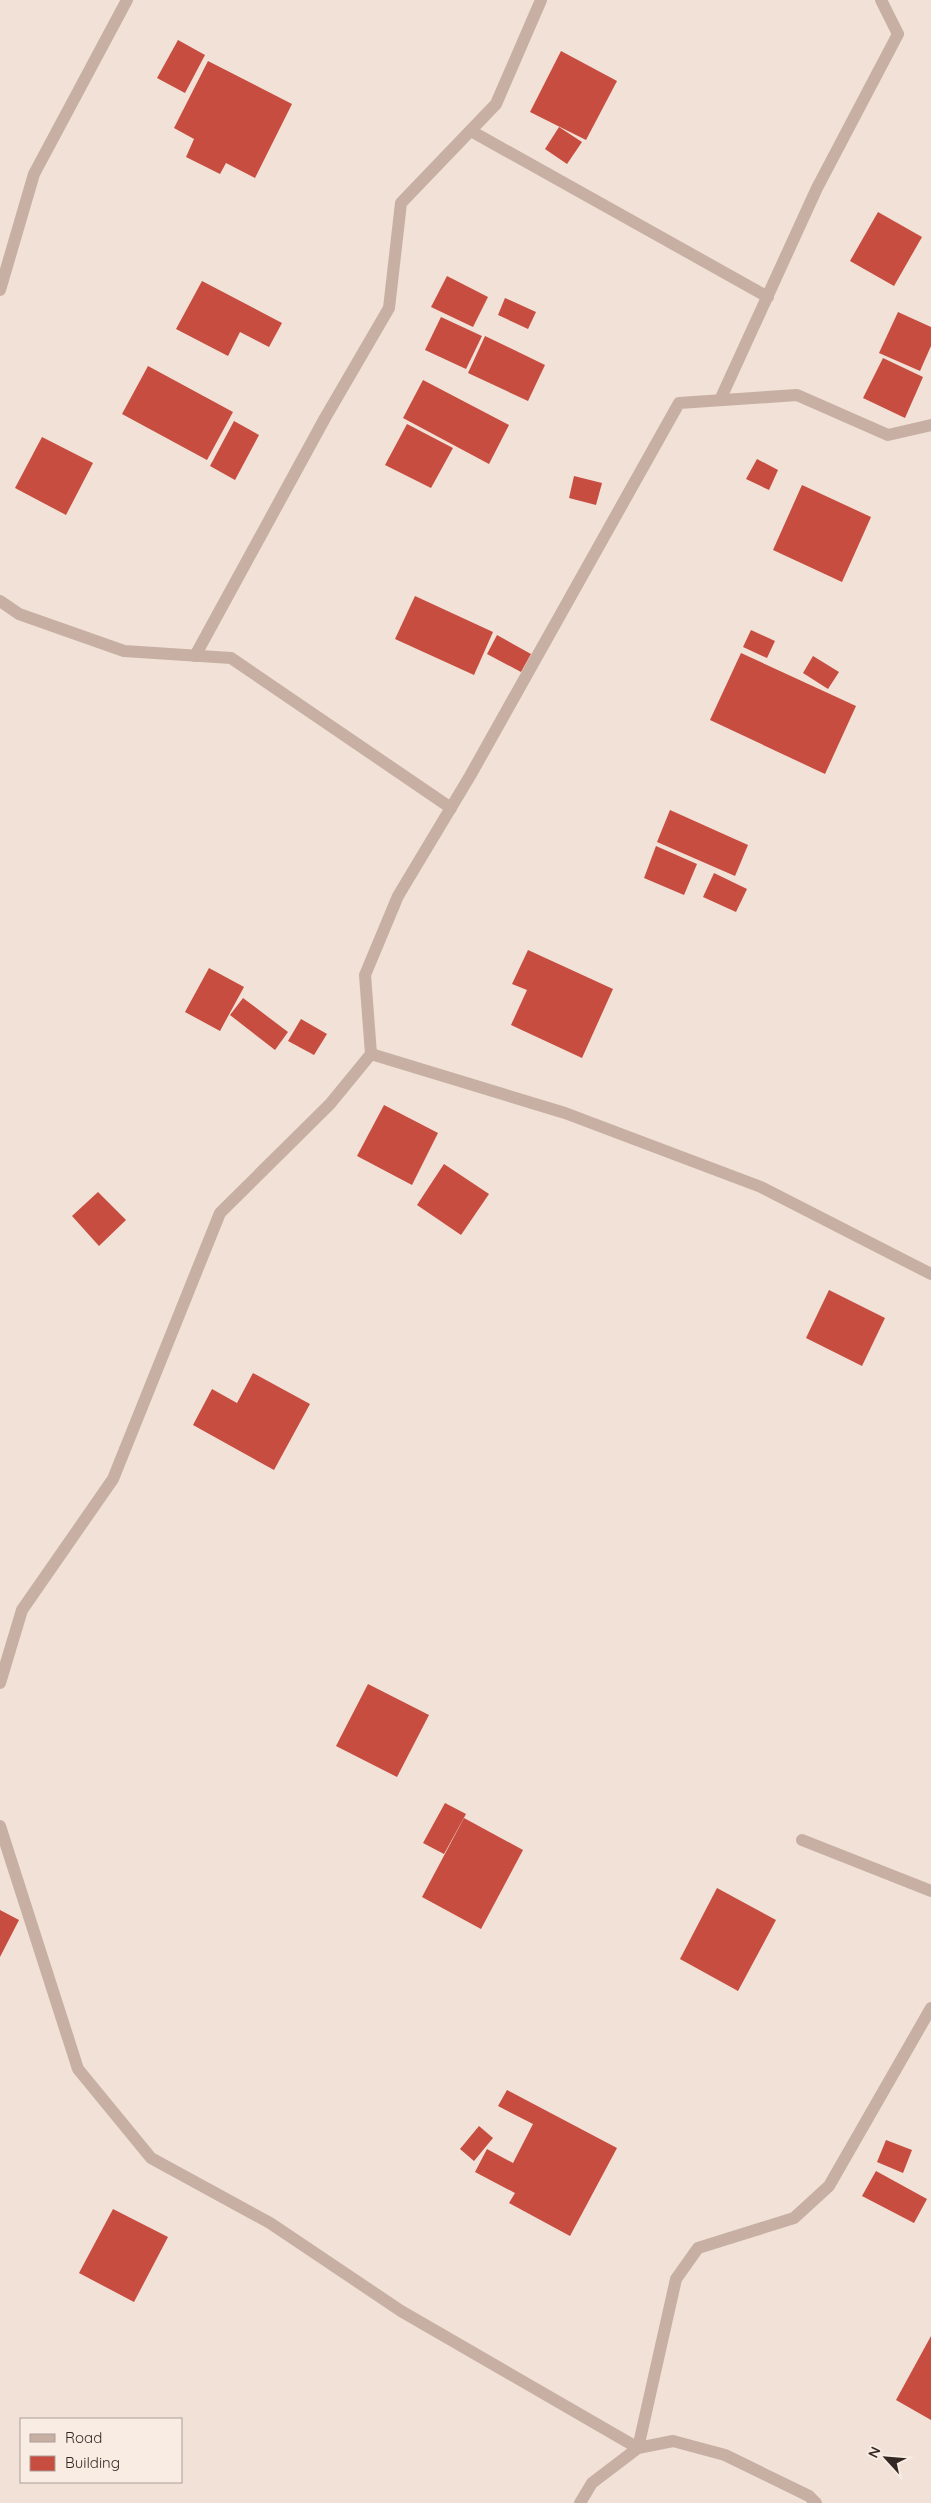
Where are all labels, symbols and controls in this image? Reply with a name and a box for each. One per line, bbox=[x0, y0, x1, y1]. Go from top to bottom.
legend bbox=[20, 2418, 182, 2483]
text: Road bbox=[65, 2428, 102, 2447]
north arrow bbox=[861, 2433, 911, 2483]
text: N bbox=[864, 2444, 885, 2461]
text: Building bbox=[65, 2453, 120, 2472]

